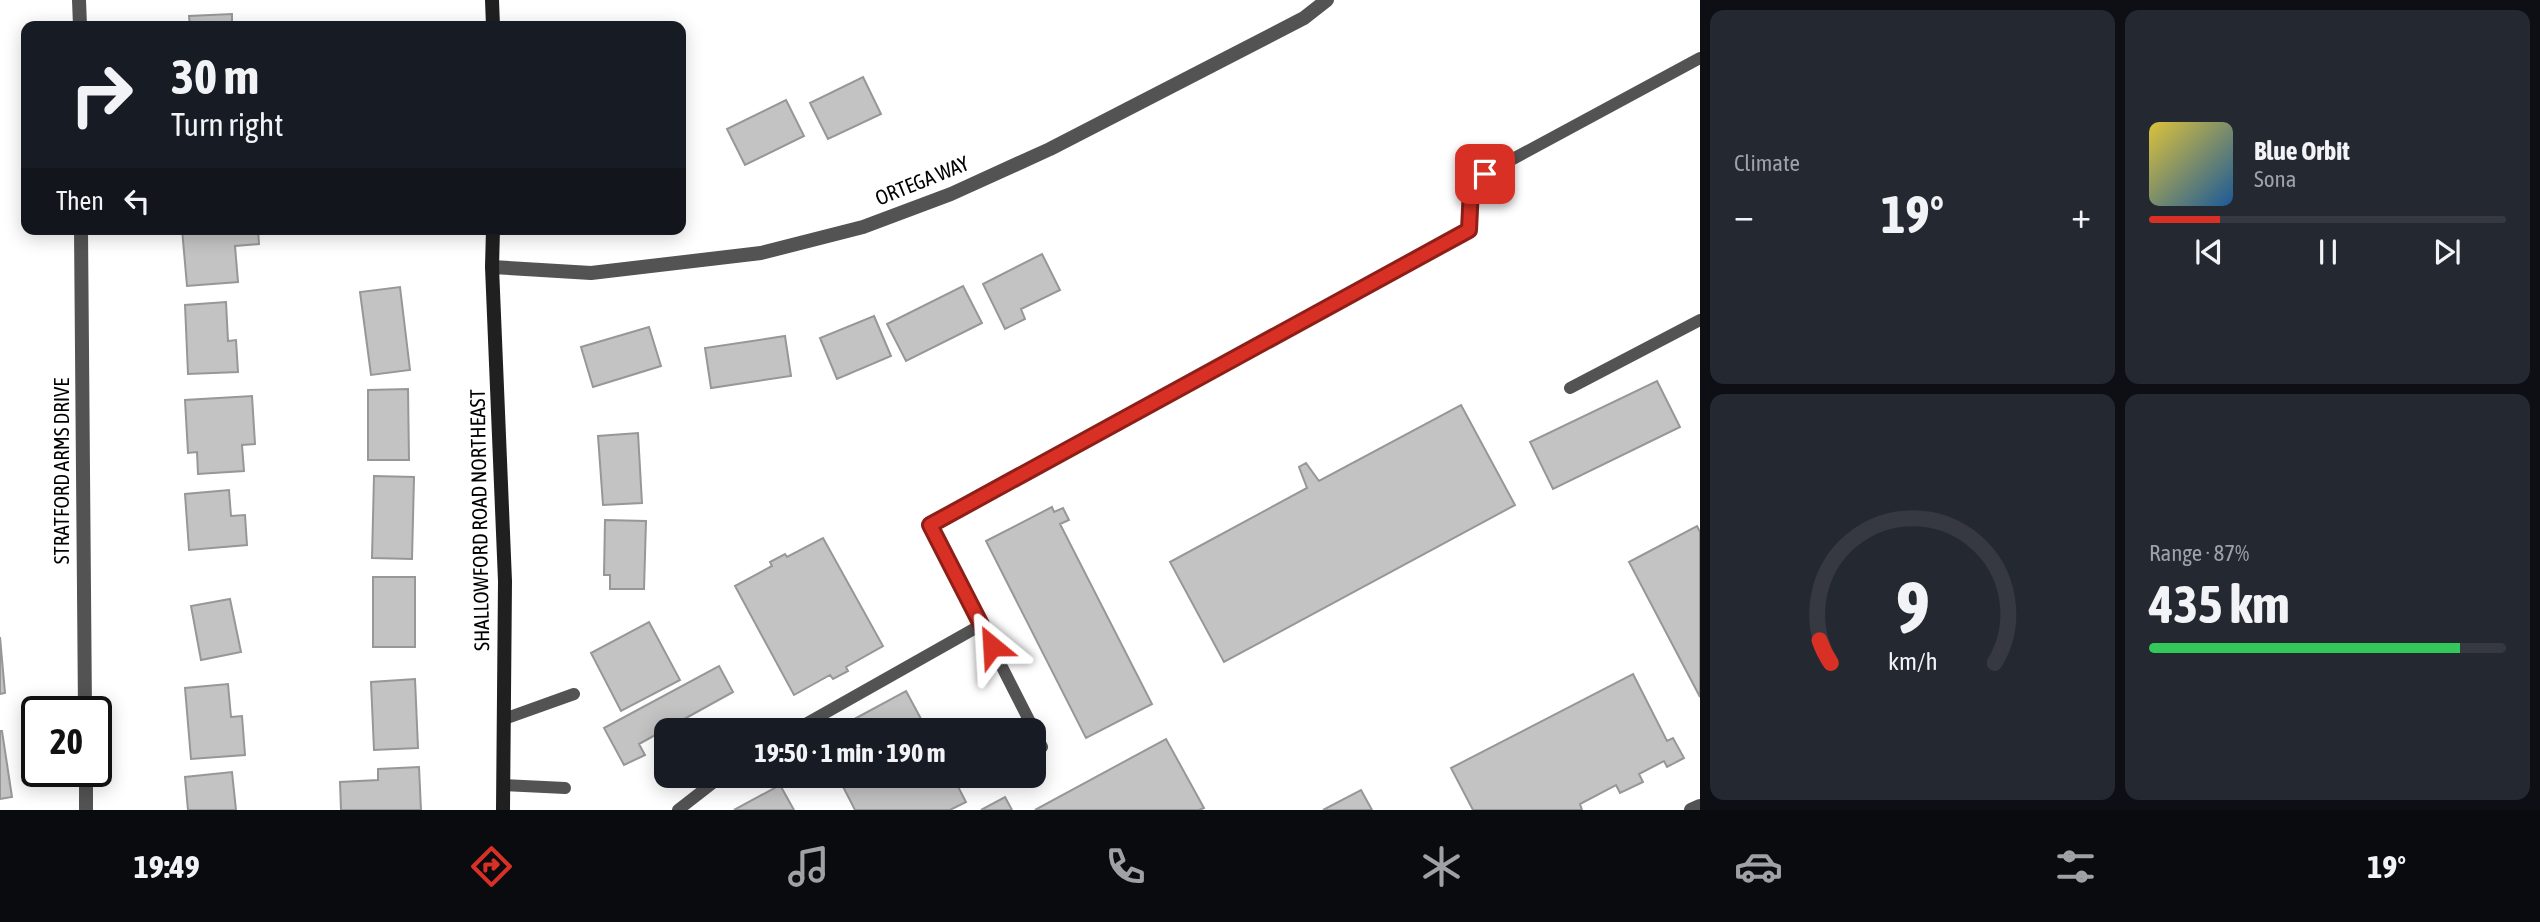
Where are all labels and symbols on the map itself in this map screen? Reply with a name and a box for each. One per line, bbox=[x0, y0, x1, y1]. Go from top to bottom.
pin bbox=[1455, 144, 1515, 204]
street label: ORTEGA WAY bbox=[871, 150, 972, 210]
street label: STRATFORD ARMS DRIVE bbox=[49, 378, 73, 564]
street label: SHALLOWFORD ROAD NORTHEAST bbox=[465, 389, 493, 651]
position arrow bbox=[955, 609, 1029, 683]
speed limit sign: 20 bbox=[21, 696, 112, 787]

